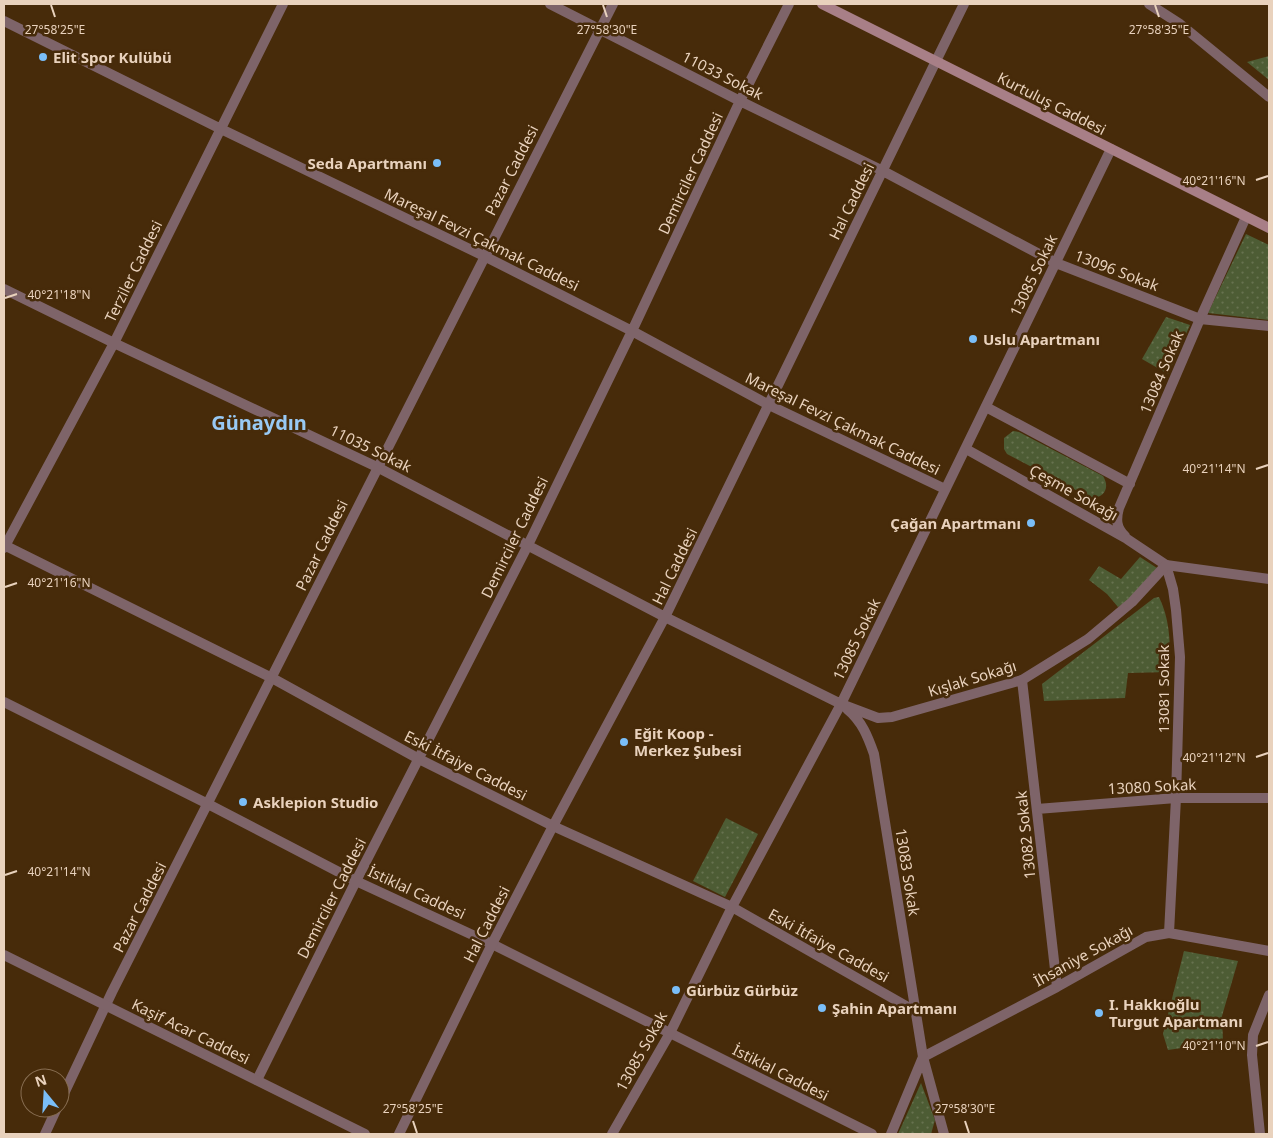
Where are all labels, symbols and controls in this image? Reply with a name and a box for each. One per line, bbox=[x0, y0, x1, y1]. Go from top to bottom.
text: 27°58'25"E bbox=[25, 21, 85, 38]
text: 27°58'30"E bbox=[577, 21, 637, 38]
text: 27°58'35"E bbox=[1129, 21, 1189, 38]
street label: 11033 Sokak bbox=[679, 46, 767, 104]
place label: Elit Spor Kulübü bbox=[53, 47, 172, 67]
marker: Elit Spor Kulübü bbox=[37, 51, 49, 63]
street label: Kurtuluş Caddesi bbox=[994, 67, 1110, 139]
street label: Demirciler Caddesi bbox=[653, 109, 727, 237]
street label: Pazar Caddesi bbox=[480, 121, 542, 219]
place label: Seda Apartmanı bbox=[308, 153, 427, 173]
marker: Seda Apartmanı bbox=[431, 157, 443, 169]
street label: Hal Caddesi bbox=[824, 159, 878, 243]
text: 40°21'16"N bbox=[1182, 172, 1246, 189]
street label: Mareşal Fevzi Çakmak Caddesi bbox=[381, 183, 583, 295]
street label: Terziler Caddesi bbox=[100, 217, 166, 325]
street label: 13085 Sokak bbox=[1005, 231, 1061, 319]
street label: 13096 Sokak bbox=[1072, 245, 1162, 295]
text: 40°21'18"N bbox=[27, 286, 91, 303]
street label: 13084 Sokak bbox=[1134, 327, 1188, 417]
place label: Uslu Apartmanı bbox=[983, 329, 1100, 349]
marker: Uslu Apartmanı bbox=[967, 333, 979, 345]
street label: Mareşal Fevzi Çakmak Caddesi bbox=[742, 367, 944, 479]
district label: Günaydın bbox=[211, 409, 307, 436]
street label: 11035 Sokak bbox=[327, 420, 415, 476]
street label: Çeşme Sokağı bbox=[1026, 459, 1122, 525]
text: 40°21'14"N bbox=[1182, 460, 1246, 477]
street label: Demirciler Caddesi bbox=[476, 473, 552, 601]
street label: Pazar Caddesi bbox=[290, 496, 352, 594]
place label: Çağan Apartmanı bbox=[890, 513, 1021, 533]
marker: Çağan Apartmanı bbox=[1025, 517, 1037, 529]
street label: Hal Caddesi bbox=[647, 524, 701, 608]
text: 40°21'16"N bbox=[27, 574, 91, 591]
street label: 13085 Sokak bbox=[828, 595, 884, 683]
street label: 13081 Sokak bbox=[1153, 645, 1173, 733]
street label: Kışlak Sokağı bbox=[925, 655, 1019, 701]
place label: Eğit Koop - Merkez Şubesi bbox=[634, 723, 742, 760]
street label: Eski İtfaiye Caddesi bbox=[401, 725, 531, 805]
marker: Eğit Koop - Merkez Şubesi bbox=[618, 736, 630, 748]
text: 40°21'12"N bbox=[1182, 749, 1246, 766]
street label: 13080 Sokak bbox=[1107, 774, 1197, 798]
street label: 13082 Sokak bbox=[1010, 790, 1040, 880]
place label: Asklepion Studio bbox=[253, 792, 379, 812]
marker: Asklepion Studio bbox=[237, 796, 249, 808]
street label: 13083 Sokak bbox=[891, 827, 925, 917]
street label: Demirciler Caddesi bbox=[292, 834, 370, 962]
street label: Pazar Caddesi bbox=[108, 858, 170, 956]
street label: İstiklal Caddesi bbox=[365, 861, 469, 923]
text: 40°21'14"N bbox=[27, 863, 91, 880]
street label: Hal Caddesi bbox=[458, 882, 514, 966]
street label: Eski İtfaiye Caddesi bbox=[765, 903, 893, 987]
street label: İhsaniye Sokağı bbox=[1030, 920, 1136, 990]
place label: Gürbüz Gürbüz bbox=[686, 980, 798, 1000]
marker: Gürbüz Gürbüz bbox=[670, 984, 682, 996]
street label: Kaşif Acar Caddesi bbox=[129, 994, 253, 1068]
place label: I. Hakkıoğlu Turgut Apartmanı bbox=[1109, 994, 1243, 1031]
place label: Şahin Apartmanı bbox=[832, 998, 957, 1018]
marker: Şahin Apartmanı bbox=[816, 1002, 828, 1014]
street label: 13085 Sokak bbox=[611, 1007, 671, 1095]
marker: I. Hakkıoğlu Turgut Apartmanı bbox=[1093, 1007, 1105, 1019]
text: 40°21'10"N bbox=[1182, 1037, 1246, 1054]
street label: İstiklal Caddesi bbox=[729, 1039, 833, 1105]
north arrow bbox=[20, 1068, 70, 1118]
text: N bbox=[32, 1069, 49, 1091]
text: 27°58'25"E bbox=[383, 1100, 443, 1117]
text: 27°58'30"E bbox=[935, 1100, 995, 1117]

